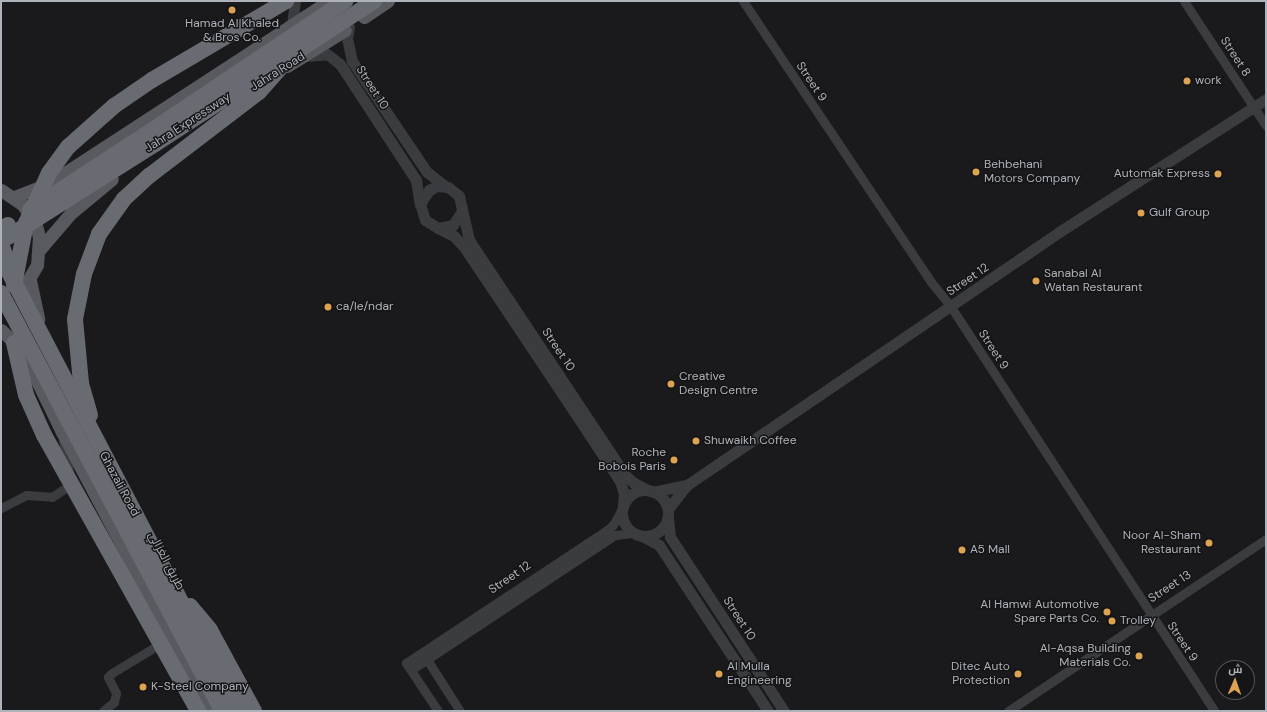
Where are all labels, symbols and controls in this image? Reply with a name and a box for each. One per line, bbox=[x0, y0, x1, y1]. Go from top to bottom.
marker: Hamad Al Khaled & Bros Co. bbox=[227, 5, 237, 15]
place label: Hamad Al Khaled & Bros Co. bbox=[185, 17, 279, 45]
street label: Street 8 bbox=[1217, 34, 1253, 80]
street label: Jahra Road bbox=[248, 50, 308, 94]
street label: Street 9 bbox=[793, 59, 829, 105]
street label: Street 10 bbox=[353, 63, 391, 113]
place label: work bbox=[1195, 74, 1222, 88]
marker: work bbox=[1182, 76, 1192, 86]
street label: Jahra Expressway bbox=[143, 90, 233, 156]
place label: Behbehani Motors Company bbox=[984, 158, 1080, 186]
marker: Behbehani Motors Company bbox=[971, 167, 981, 177]
place label: Automak Express bbox=[1114, 167, 1210, 181]
marker: Automak Express bbox=[1213, 169, 1223, 179]
place label: Gulf Group bbox=[1149, 206, 1210, 220]
marker: Gulf Group bbox=[1136, 208, 1146, 218]
street label: Street 12 bbox=[944, 261, 992, 299]
place label: Sanabal Al Watan Restaurant bbox=[1044, 267, 1143, 295]
marker: Sanabal Al Watan Restaurant bbox=[1031, 276, 1041, 286]
place label: ca/le/ndar bbox=[336, 300, 393, 314]
marker: ca/le/ndar bbox=[323, 302, 333, 312]
street label: Street 10 bbox=[538, 326, 578, 374]
street label: Street 9 bbox=[975, 327, 1011, 373]
place label: Creative Design Centre bbox=[679, 370, 758, 398]
marker: Creative Design Centre bbox=[666, 379, 676, 389]
place label: Shuwaikh Coffee bbox=[704, 434, 796, 448]
marker: Shuwaikh Coffee bbox=[691, 436, 701, 446]
place label: Roche Bobois Paris bbox=[598, 446, 666, 474]
street label: Ghazali Road bbox=[96, 449, 142, 519]
marker: Roche Bobois Paris bbox=[669, 455, 679, 465]
street label: طريق الغزالي bbox=[145, 529, 187, 593]
place label: Noor Al-Sham Restaurant bbox=[1123, 529, 1201, 557]
marker: Noor Al-Sham Restaurant bbox=[1204, 538, 1214, 548]
place label: A5 Mall bbox=[970, 543, 1010, 557]
marker: A5 Mall bbox=[957, 545, 967, 555]
street label: Street 12 bbox=[486, 559, 534, 597]
street label: Street 13 bbox=[1146, 568, 1194, 606]
street label: Street 10 bbox=[720, 594, 758, 644]
place label: Al Hamwi Automotive Spare Parts Co. bbox=[980, 598, 1099, 626]
marker: Al Hamwi Automotive Spare Parts Co. bbox=[1102, 607, 1112, 617]
place label: Trolley bbox=[1120, 614, 1156, 628]
marker: Trolley bbox=[1107, 616, 1117, 626]
street label: Street 9 bbox=[1164, 619, 1200, 665]
place label: Al-Aqsa Building Materials Co. bbox=[1040, 642, 1131, 670]
marker: Al-Aqsa Building Materials Co. bbox=[1134, 651, 1144, 661]
place label: Al Mulla Engineering bbox=[727, 660, 792, 688]
place label: Ditec Auto Protection bbox=[951, 660, 1010, 688]
north arrow bbox=[1215, 660, 1255, 700]
text: ش bbox=[1228, 662, 1243, 676]
marker: Al Mulla Engineering bbox=[714, 669, 724, 679]
marker: Ditec Auto Protection bbox=[1013, 669, 1023, 679]
place label: K-Steel Company bbox=[151, 680, 249, 694]
marker: K-Steel Company bbox=[138, 682, 148, 692]

